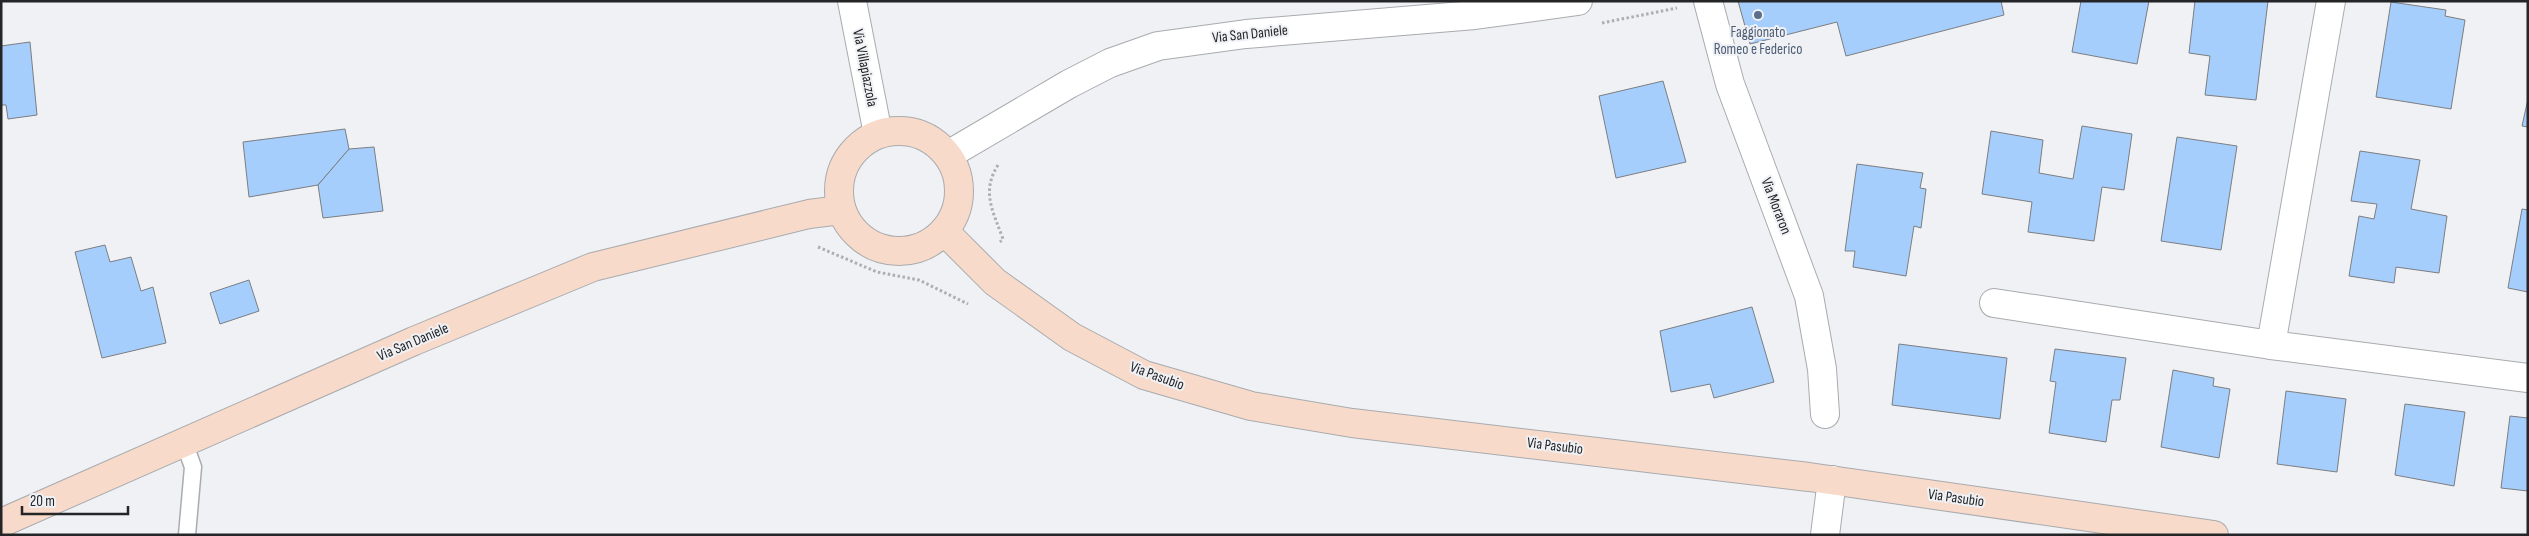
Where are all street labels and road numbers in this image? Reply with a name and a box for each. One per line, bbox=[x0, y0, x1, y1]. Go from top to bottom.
street label: Via San Daniele bbox=[1211, 21, 1289, 47]
street label: Via Villapiazzola bbox=[848, 28, 882, 109]
street label: Via Moraron bbox=[1756, 175, 1796, 237]
street label: Via San Daniele bbox=[374, 318, 452, 366]
street label: Via Pasubio bbox=[1127, 357, 1187, 395]
street label: Via Pasubio bbox=[1526, 433, 1584, 459]
street label: Via Pasubio bbox=[1927, 485, 1985, 511]

